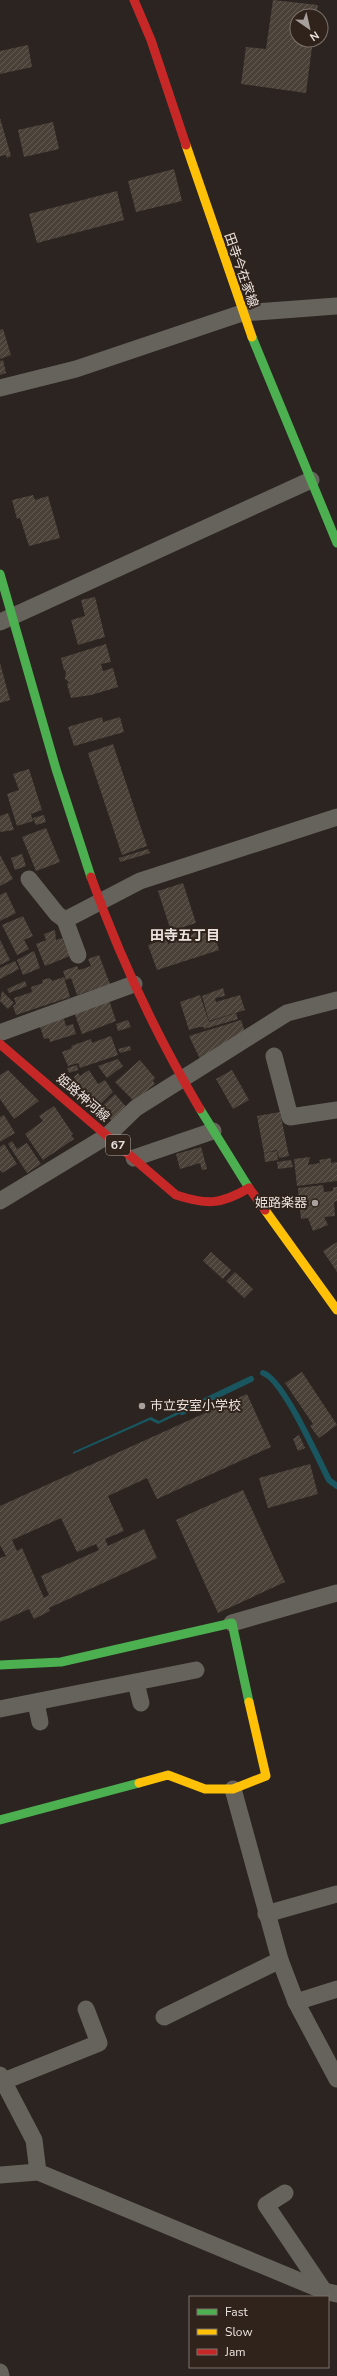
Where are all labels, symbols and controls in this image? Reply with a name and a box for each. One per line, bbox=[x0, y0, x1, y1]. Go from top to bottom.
north arrow bbox=[289, 8, 329, 48]
text: N bbox=[307, 27, 322, 44]
street label: 田寺今在家線 bbox=[220, 230, 262, 310]
district label: 田寺五丁目 bbox=[150, 926, 220, 945]
street label: 姫路神河線 bbox=[53, 1070, 113, 1126]
road number: 67 bbox=[106, 1135, 130, 1155]
place label: 姫路楽器 bbox=[255, 1194, 307, 1212]
marker: 姫路楽器 bbox=[310, 1198, 320, 1208]
place label: 市立安室小学校 bbox=[150, 1397, 241, 1415]
marker: 市立安室小学校 bbox=[137, 1401, 147, 1411]
legend bbox=[189, 2296, 329, 2368]
text: Fast bbox=[225, 2304, 248, 2320]
text: Slow bbox=[225, 2324, 253, 2340]
text: Jam bbox=[224, 2344, 246, 2360]

